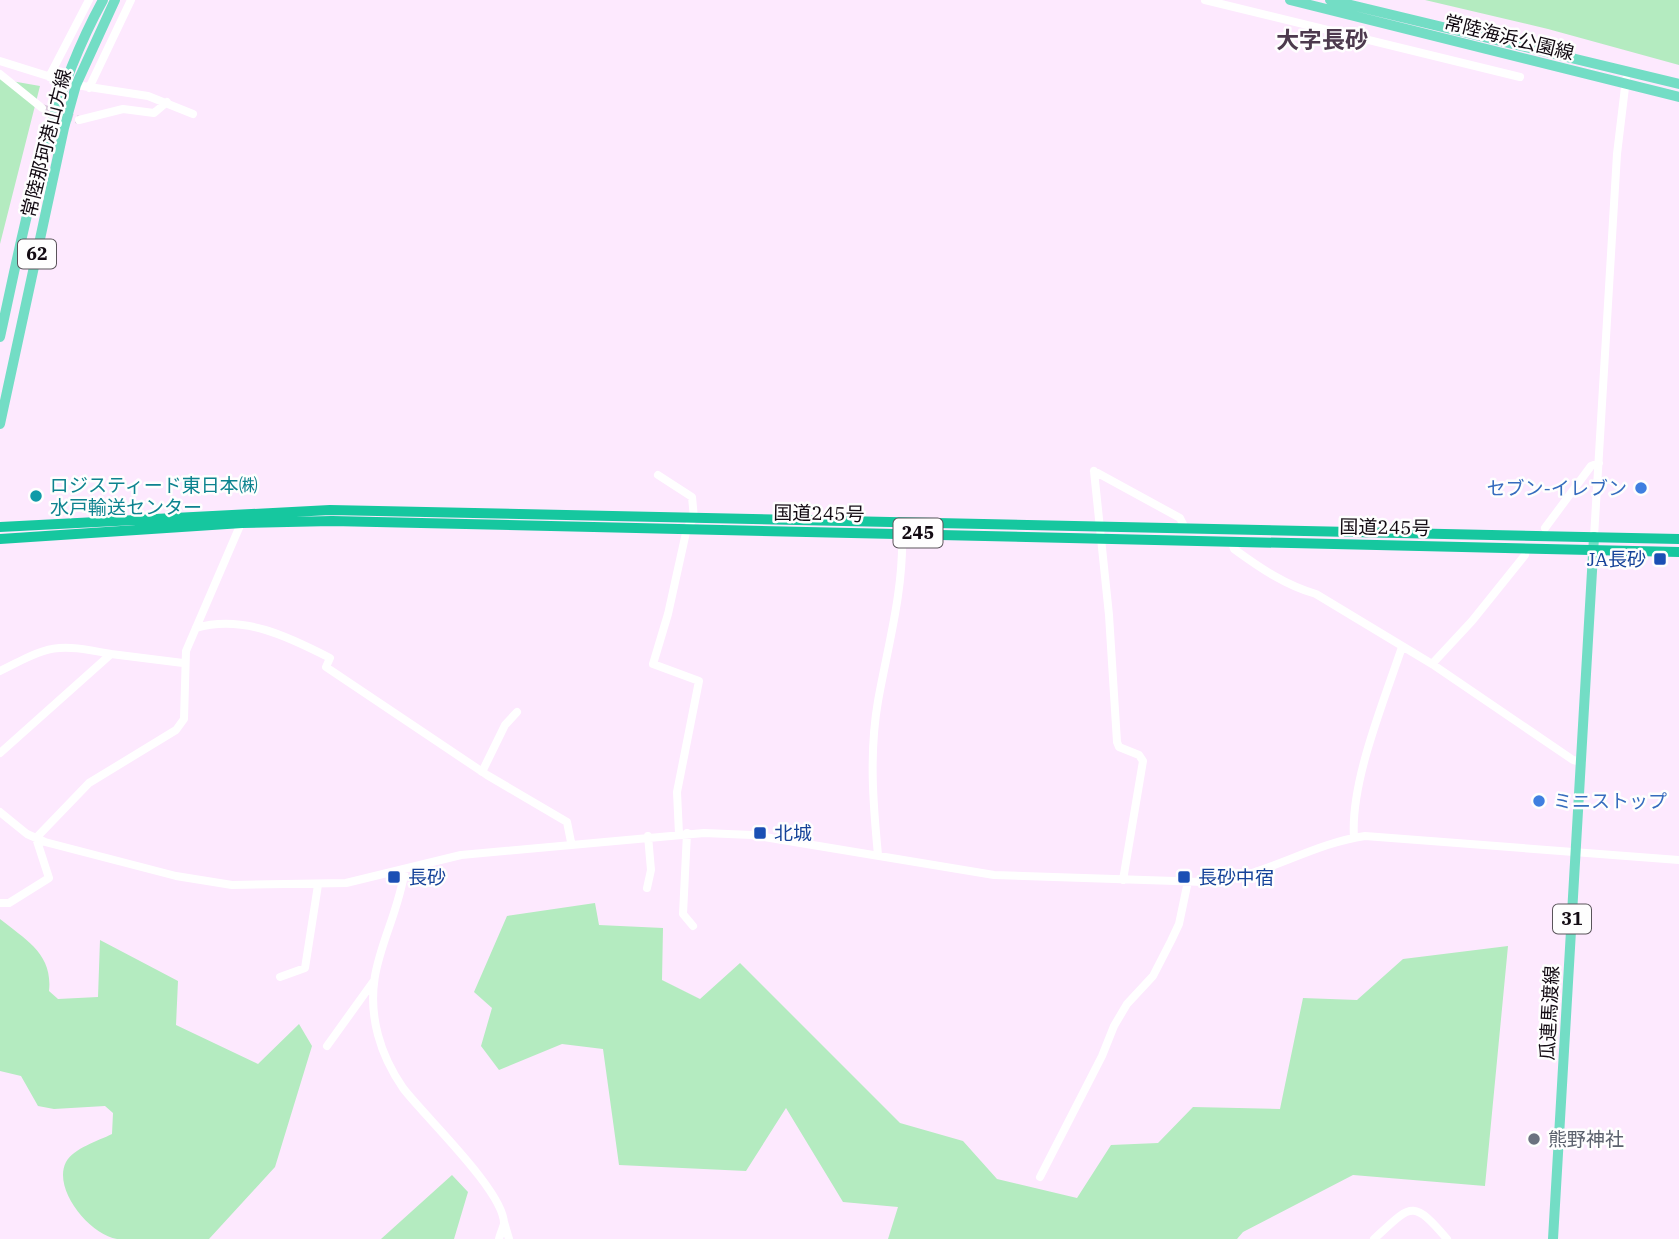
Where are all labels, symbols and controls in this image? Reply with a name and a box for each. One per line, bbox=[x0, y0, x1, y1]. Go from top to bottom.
street label: 常陸海浜公園線 bbox=[1442, 9, 1576, 65]
district label: 大字長砂 bbox=[1276, 24, 1368, 54]
street label: 常陸那珂港山方線 bbox=[16, 66, 76, 220]
road number: 62 bbox=[18, 240, 56, 268]
place label: ロジスティード東日本㈱ 水戸輸送センター bbox=[50, 473, 258, 519]
place label: セブン-イレブン bbox=[1487, 476, 1627, 500]
marker: セブン-イレブン bbox=[1633, 480, 1649, 496]
marker: ロジスティード東日本㈱ 水戸輸送センター bbox=[28, 488, 44, 504]
street label: 国道245号 bbox=[773, 500, 865, 526]
street label: 国道245号 bbox=[1339, 514, 1431, 540]
road number: 245 bbox=[894, 518, 942, 548]
place label: JA長砂 bbox=[1587, 547, 1646, 571]
marker: JA長砂 bbox=[1652, 551, 1668, 567]
place label: ミニストップ bbox=[1553, 789, 1667, 813]
marker: ミニストップ bbox=[1531, 793, 1547, 809]
place label: 北城 bbox=[774, 821, 812, 845]
marker: 北城 bbox=[752, 825, 768, 841]
place label: 長砂 bbox=[408, 865, 446, 889]
place label: 長砂中宿 bbox=[1198, 865, 1274, 889]
marker: 長砂 bbox=[386, 869, 402, 885]
marker: 長砂中宿 bbox=[1176, 869, 1192, 885]
road number: 31 bbox=[1553, 904, 1591, 934]
street label: 瓜連馬渡線 bbox=[1535, 965, 1563, 1061]
place label: 熊野神社 bbox=[1548, 1127, 1624, 1151]
marker: 熊野神社 bbox=[1526, 1131, 1542, 1147]

